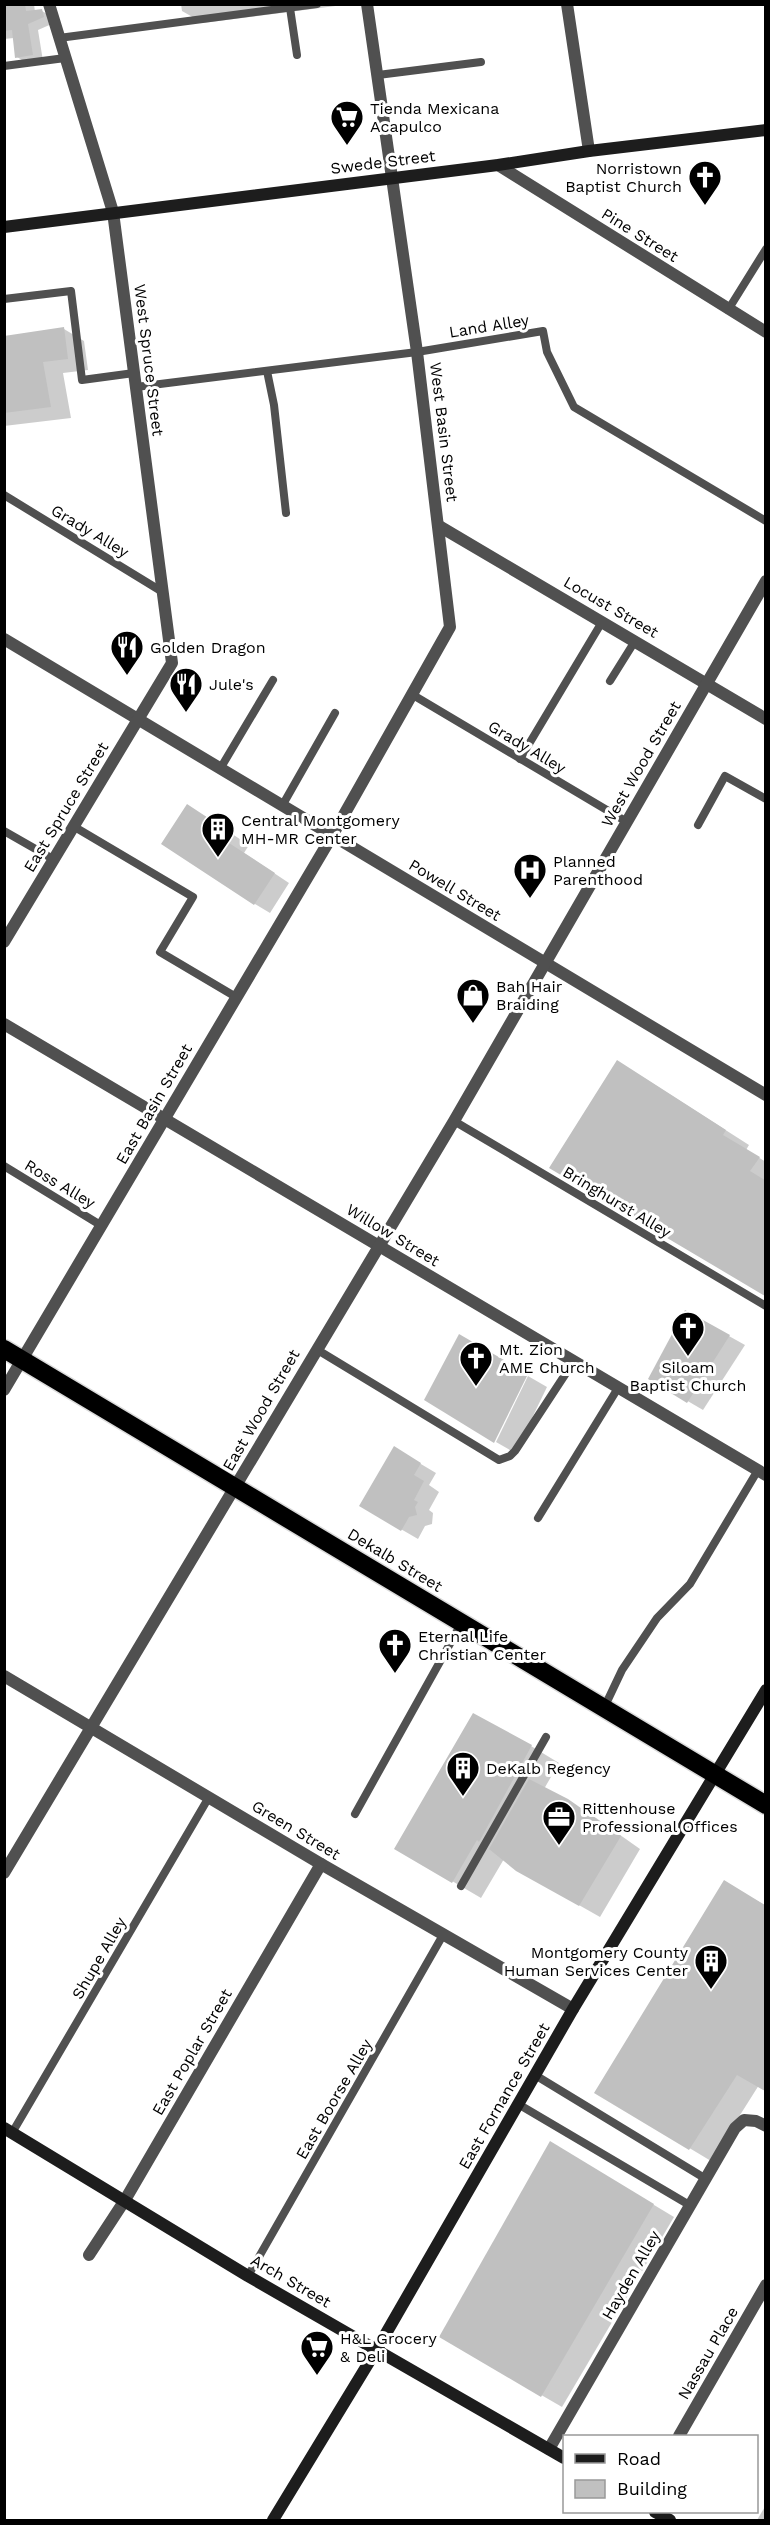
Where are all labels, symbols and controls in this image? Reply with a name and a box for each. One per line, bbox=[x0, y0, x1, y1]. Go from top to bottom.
supermarket icon: Tienda Mexicana Acapulco bbox=[329, 99, 365, 146]
place label: Tienda Mexicana Acapulco bbox=[370, 99, 499, 136]
street label: Swede Street bbox=[329, 146, 437, 178]
place label: Norristown Baptist Church bbox=[565, 159, 682, 196]
church icon: Norristown Baptist Church bbox=[687, 159, 723, 206]
street label: Pine Street bbox=[598, 204, 682, 266]
street label: West Spruce Street bbox=[130, 283, 168, 437]
street label: Land Alley bbox=[448, 310, 531, 342]
street label: West Basin Street bbox=[426, 361, 462, 503]
street label: Grady Alley bbox=[48, 500, 133, 562]
street label: Locust Street bbox=[560, 572, 662, 642]
restaurant icon: Golden Dragon bbox=[109, 629, 145, 676]
place label: Golden Dragon bbox=[150, 638, 266, 657]
restaurant icon: Jule's bbox=[168, 666, 204, 713]
place label: Jule's bbox=[209, 675, 254, 694]
street label: West Wood Street bbox=[597, 698, 685, 830]
street label: Grady Alley bbox=[485, 716, 570, 778]
street label: East Spruce Street bbox=[20, 738, 112, 875]
building icon: Central Montgomery MH-MR Center bbox=[200, 811, 236, 858]
place label: Central Montgomery MH-MR Center bbox=[241, 811, 401, 848]
hospital icon: Planned Parenthood bbox=[512, 852, 548, 899]
place label: Planned Parenthood bbox=[553, 852, 643, 889]
street label: Powell Street bbox=[405, 855, 505, 925]
shop icon: Bah Hair Braiding bbox=[455, 977, 491, 1024]
place label: Bah Hair Braiding bbox=[496, 977, 563, 1014]
street label: East Basin Street bbox=[112, 1040, 196, 1167]
street label: Ross Alley bbox=[21, 1155, 99, 1213]
street label: Bringhurst Alley bbox=[559, 1162, 675, 1242]
street label: Willow Street bbox=[343, 1200, 443, 1270]
church icon: Siloam Baptist Church bbox=[670, 1310, 706, 1357]
church icon: Mt. Zion AME Church bbox=[458, 1340, 494, 1387]
place label: Mt. Zion AME Church bbox=[499, 1340, 595, 1377]
street label: East Wood Street bbox=[218, 1346, 304, 1474]
place label: Siloam Baptist Church bbox=[630, 1358, 746, 1395]
street label: Dekalb Street bbox=[344, 1524, 446, 1596]
church icon: Eternal Life Christian Center bbox=[377, 1627, 413, 1674]
place label: Eternal Life Christian Center bbox=[418, 1627, 546, 1664]
building icon: DeKalb Regency bbox=[445, 1750, 481, 1797]
place label: DeKalb Regency bbox=[486, 1759, 611, 1778]
street label: Green Street bbox=[248, 1796, 344, 1864]
office icon: Rittenhouse Professional Offices bbox=[541, 1799, 577, 1846]
place label: Rittenhouse Professional Offices bbox=[582, 1799, 738, 1836]
street label: Shupe Alley bbox=[68, 1913, 130, 2002]
place label: Montgomery County Human Services Center bbox=[504, 1943, 689, 1980]
building icon: Montgomery County Human Services Center bbox=[693, 1943, 729, 1990]
street label: East Poplar Street bbox=[148, 1985, 236, 2119]
street label: East Fornance Street bbox=[454, 2019, 554, 2172]
street label: East Boorse Alley bbox=[292, 2035, 377, 2162]
street label: Hayden Alley bbox=[598, 2226, 665, 2323]
street label: Arch Street bbox=[248, 2250, 335, 2312]
street label: Nassau Place bbox=[674, 2303, 742, 2403]
supermarket icon: H&L Grocery & Deli bbox=[299, 2329, 335, 2376]
place label: H&L Grocery & Deli bbox=[340, 2329, 437, 2366]
legend bbox=[563, 2435, 758, 2513]
text: Road bbox=[617, 2448, 661, 2469]
text: Building bbox=[617, 2478, 687, 2499]

